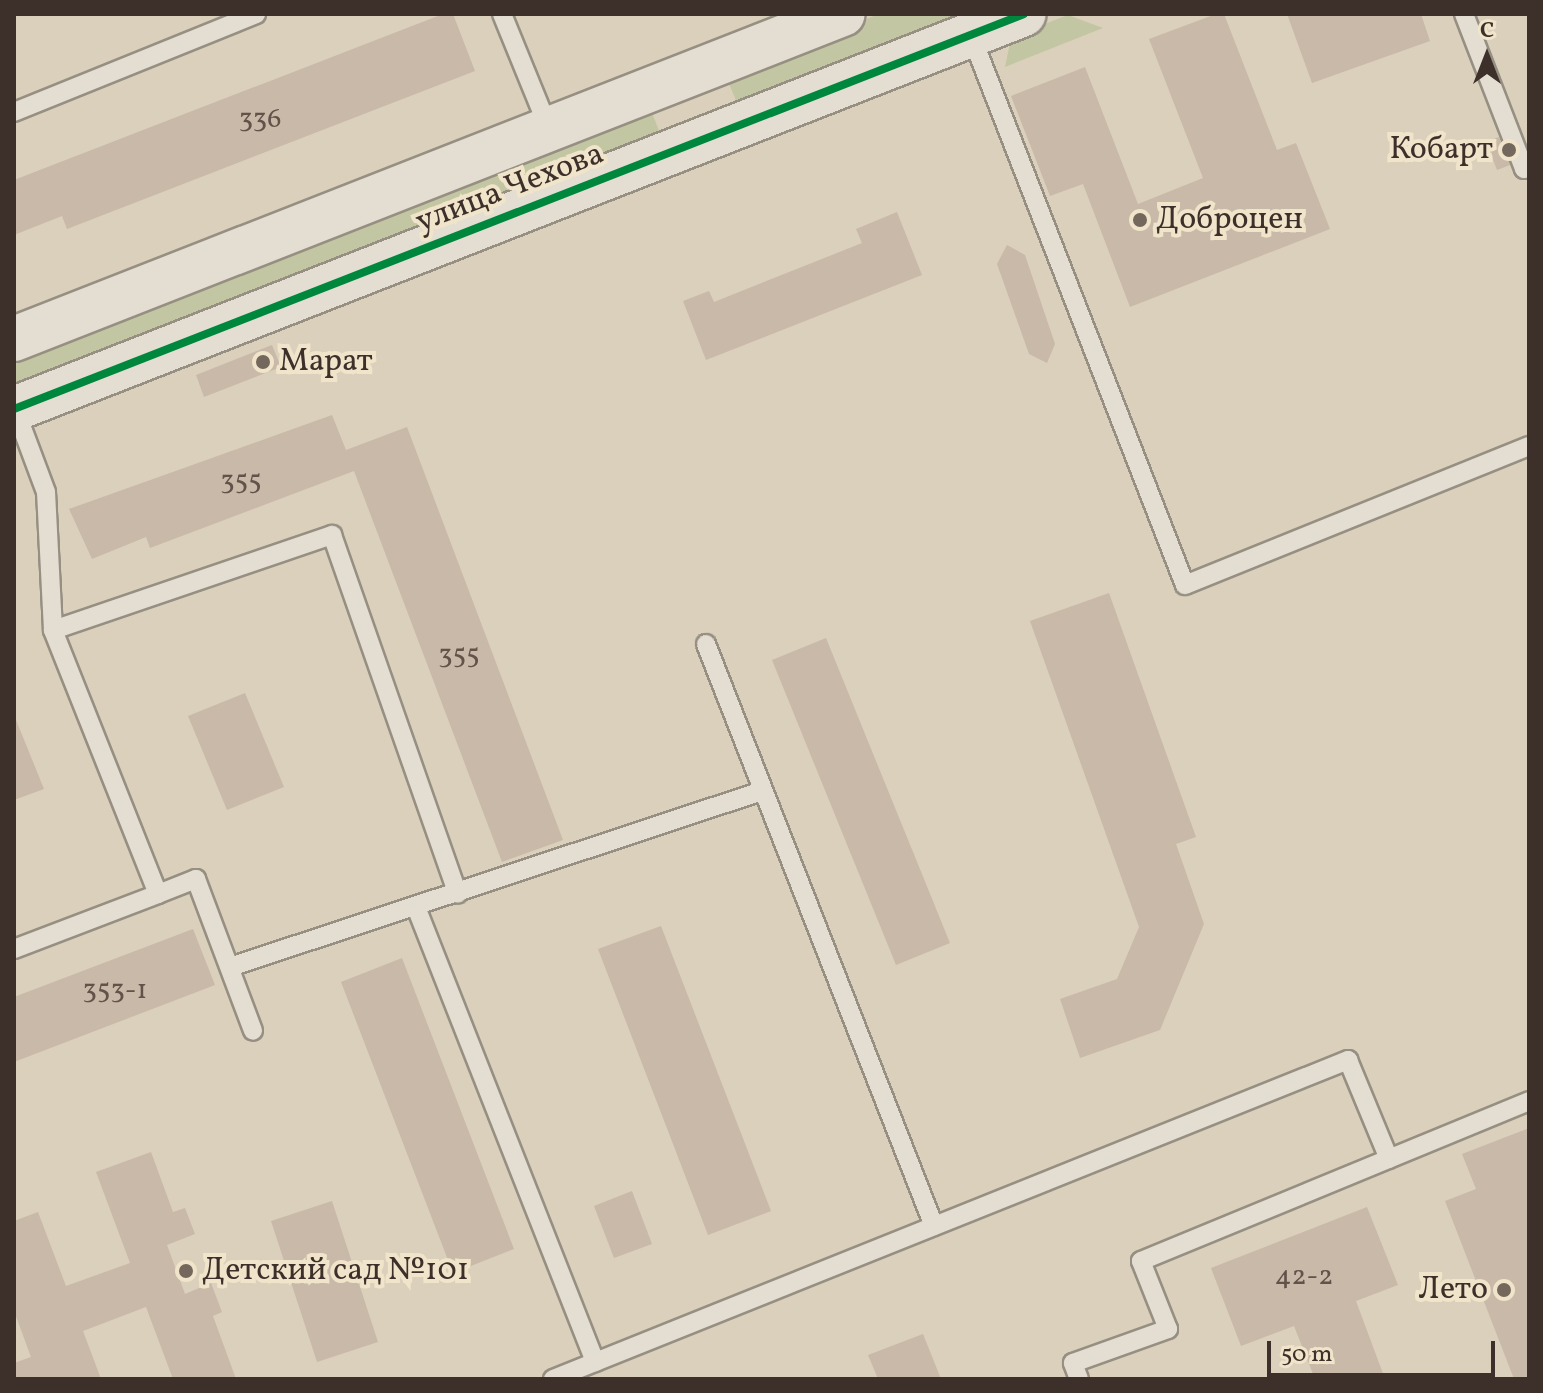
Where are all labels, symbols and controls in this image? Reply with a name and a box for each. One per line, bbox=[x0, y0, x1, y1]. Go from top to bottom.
north arrow bbox=[1447, 16, 1527, 96]
text: С bbox=[1480, 16, 1494, 47]
house number: 336 bbox=[239, 103, 281, 137]
place label: Кобарт bbox=[1389, 131, 1493, 169]
street label: улица Чехова bbox=[411, 136, 609, 242]
marker: Кобарт bbox=[1500, 141, 1518, 159]
place label: Доброцен bbox=[1156, 201, 1303, 239]
marker: Доброцен bbox=[1131, 211, 1149, 229]
place label: Марат bbox=[279, 343, 373, 381]
marker: Марат bbox=[254, 353, 272, 371]
house number: 355 bbox=[220, 465, 262, 499]
house number: 355 bbox=[438, 639, 480, 673]
house number: 353-1 bbox=[83, 974, 147, 1008]
place label: Детский сад №101 bbox=[202, 1252, 469, 1290]
house number: 42-2 bbox=[1275, 1260, 1333, 1294]
marker: Детский сад №101 bbox=[177, 1262, 195, 1280]
place label: Лето bbox=[1418, 1271, 1488, 1309]
marker: Лето bbox=[1495, 1281, 1513, 1299]
scale bar bbox=[1271, 1325, 1499, 1375]
text: 50 m bbox=[1281, 1338, 1333, 1372]

